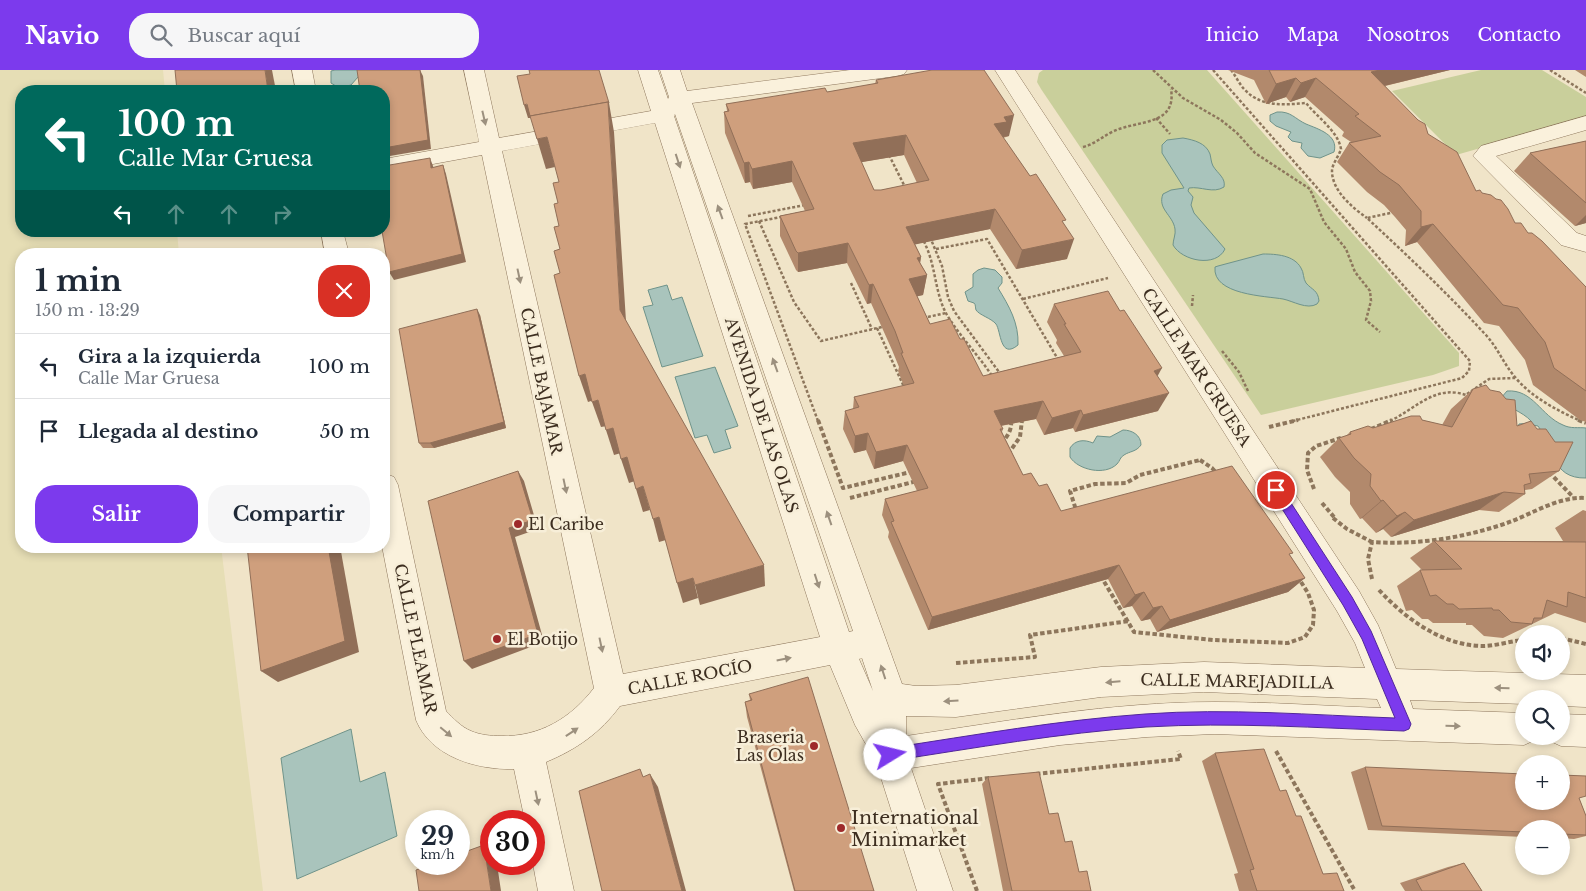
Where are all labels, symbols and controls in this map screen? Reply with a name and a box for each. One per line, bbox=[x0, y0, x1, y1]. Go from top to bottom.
search box bbox=[129, 13, 479, 58]
text: Navio bbox=[25, 21, 99, 50]
icon: search bbox=[147, 21, 175, 49]
text: Buscar aquí bbox=[187, 24, 300, 47]
text: Inicio bbox=[1205, 24, 1259, 46]
text: Mapa bbox=[1287, 24, 1339, 46]
text: Nosotros bbox=[1367, 24, 1449, 46]
text: Contacto bbox=[1477, 24, 1561, 46]
text: 100 m bbox=[118, 102, 234, 145]
icon: left bbox=[35, 105, 100, 170]
one-way arrow bbox=[480, 110, 488, 125]
text: Calle Mar Gruesa bbox=[118, 145, 313, 172]
one-way arrow bbox=[674, 154, 682, 169]
icon: left bbox=[109, 200, 137, 228]
icon: ahead bbox=[162, 200, 190, 228]
icon: ahead bbox=[215, 200, 243, 228]
icon: right bbox=[268, 200, 296, 228]
one-way arrow bbox=[716, 204, 724, 219]
text: 1 min bbox=[35, 262, 122, 299]
button: close bbox=[318, 265, 370, 317]
one-way arrow bbox=[515, 269, 523, 284]
street label: CALLE MAR GRUESA bbox=[1138, 284, 1256, 451]
text: 150 m · 13:29 bbox=[35, 300, 140, 320]
street label: CALLE BAJAMAR bbox=[517, 306, 568, 458]
street label: AVENIDA DE LAS OLAS bbox=[721, 314, 803, 515]
text: Gira a la izquierda bbox=[78, 345, 261, 368]
icon: left bbox=[35, 352, 63, 380]
text: 100 m bbox=[309, 355, 370, 378]
one-way arrow bbox=[771, 358, 778, 373]
text: Calle Mar Gruesa bbox=[78, 368, 220, 388]
icon: arrive bbox=[35, 417, 63, 445]
text: Llegada al destino bbox=[78, 420, 258, 443]
text: 50 m bbox=[320, 420, 370, 443]
pin bbox=[1255, 469, 1297, 511]
icon: arrive bbox=[1262, 476, 1290, 504]
one-way arrow bbox=[562, 479, 570, 495]
button: Salir bbox=[35, 485, 198, 543]
button: Compartir bbox=[208, 485, 370, 543]
one-way arrow bbox=[825, 511, 832, 526]
place label: El Caribe bbox=[528, 514, 604, 534]
marker: El Caribe bbox=[512, 518, 524, 530]
street label: CALLE PLEAMAR bbox=[390, 562, 442, 718]
one-way arrow bbox=[813, 574, 821, 589]
map controls bbox=[1515, 625, 1570, 875]
button: sound bbox=[1515, 625, 1570, 680]
place label: El Botijo bbox=[507, 629, 578, 649]
marker: El Botijo bbox=[491, 633, 503, 645]
one-way arrow bbox=[597, 637, 605, 653]
street label: CALLE ROCÍO bbox=[626, 655, 754, 699]
one-way arrow bbox=[777, 655, 792, 663]
one-way arrow bbox=[879, 664, 887, 679]
street label: CALLE MAREJADILLA bbox=[1140, 669, 1334, 693]
one-way arrow bbox=[1104, 678, 1120, 686]
one-way arrow bbox=[1494, 683, 1510, 691]
button: search bbox=[1515, 690, 1570, 745]
one-way arrow bbox=[943, 698, 959, 706]
one-way arrow bbox=[1445, 723, 1461, 731]
one-way arrow bbox=[439, 727, 452, 738]
one-way arrow bbox=[565, 727, 579, 737]
place label: Braseria Las Olas bbox=[735, 727, 804, 765]
position arrow bbox=[863, 728, 915, 780]
marker: Braseria Las Olas bbox=[808, 740, 820, 752]
button: + bbox=[1515, 755, 1570, 810]
one-way arrow bbox=[533, 791, 541, 806]
place label: International Minimarket bbox=[851, 806, 979, 851]
speed limit sign: 30 bbox=[480, 810, 545, 875]
button: − bbox=[1515, 820, 1570, 875]
text: 29 bbox=[421, 821, 454, 852]
marker: International Minimarket bbox=[835, 822, 847, 834]
text: km/h bbox=[420, 847, 455, 862]

